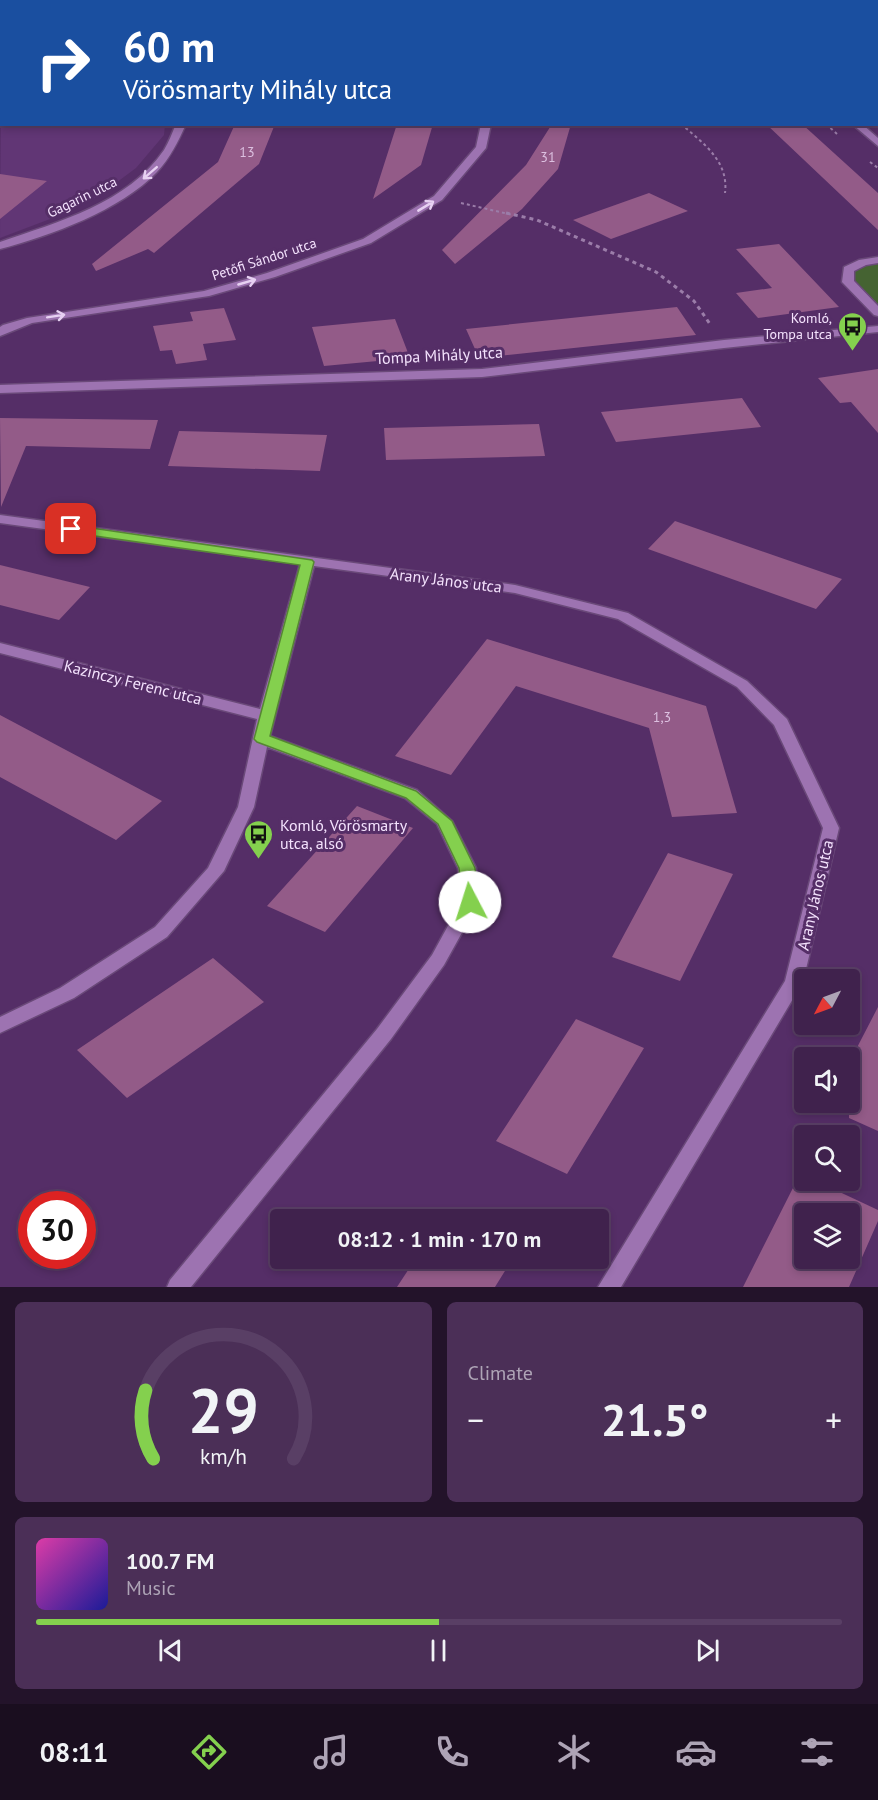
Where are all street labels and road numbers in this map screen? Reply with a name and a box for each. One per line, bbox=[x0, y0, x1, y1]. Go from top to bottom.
street label: Gagarin utca bbox=[44, 172, 120, 222]
street label: Petőfi Sándor utca bbox=[209, 234, 319, 284]
street label: Tompa Mihály utca bbox=[375, 342, 503, 368]
street label: Arany János utca bbox=[389, 563, 503, 597]
street label: Kazinczy Ferenc utca bbox=[62, 655, 204, 709]
street label: Arany János utca bbox=[793, 838, 837, 952]

